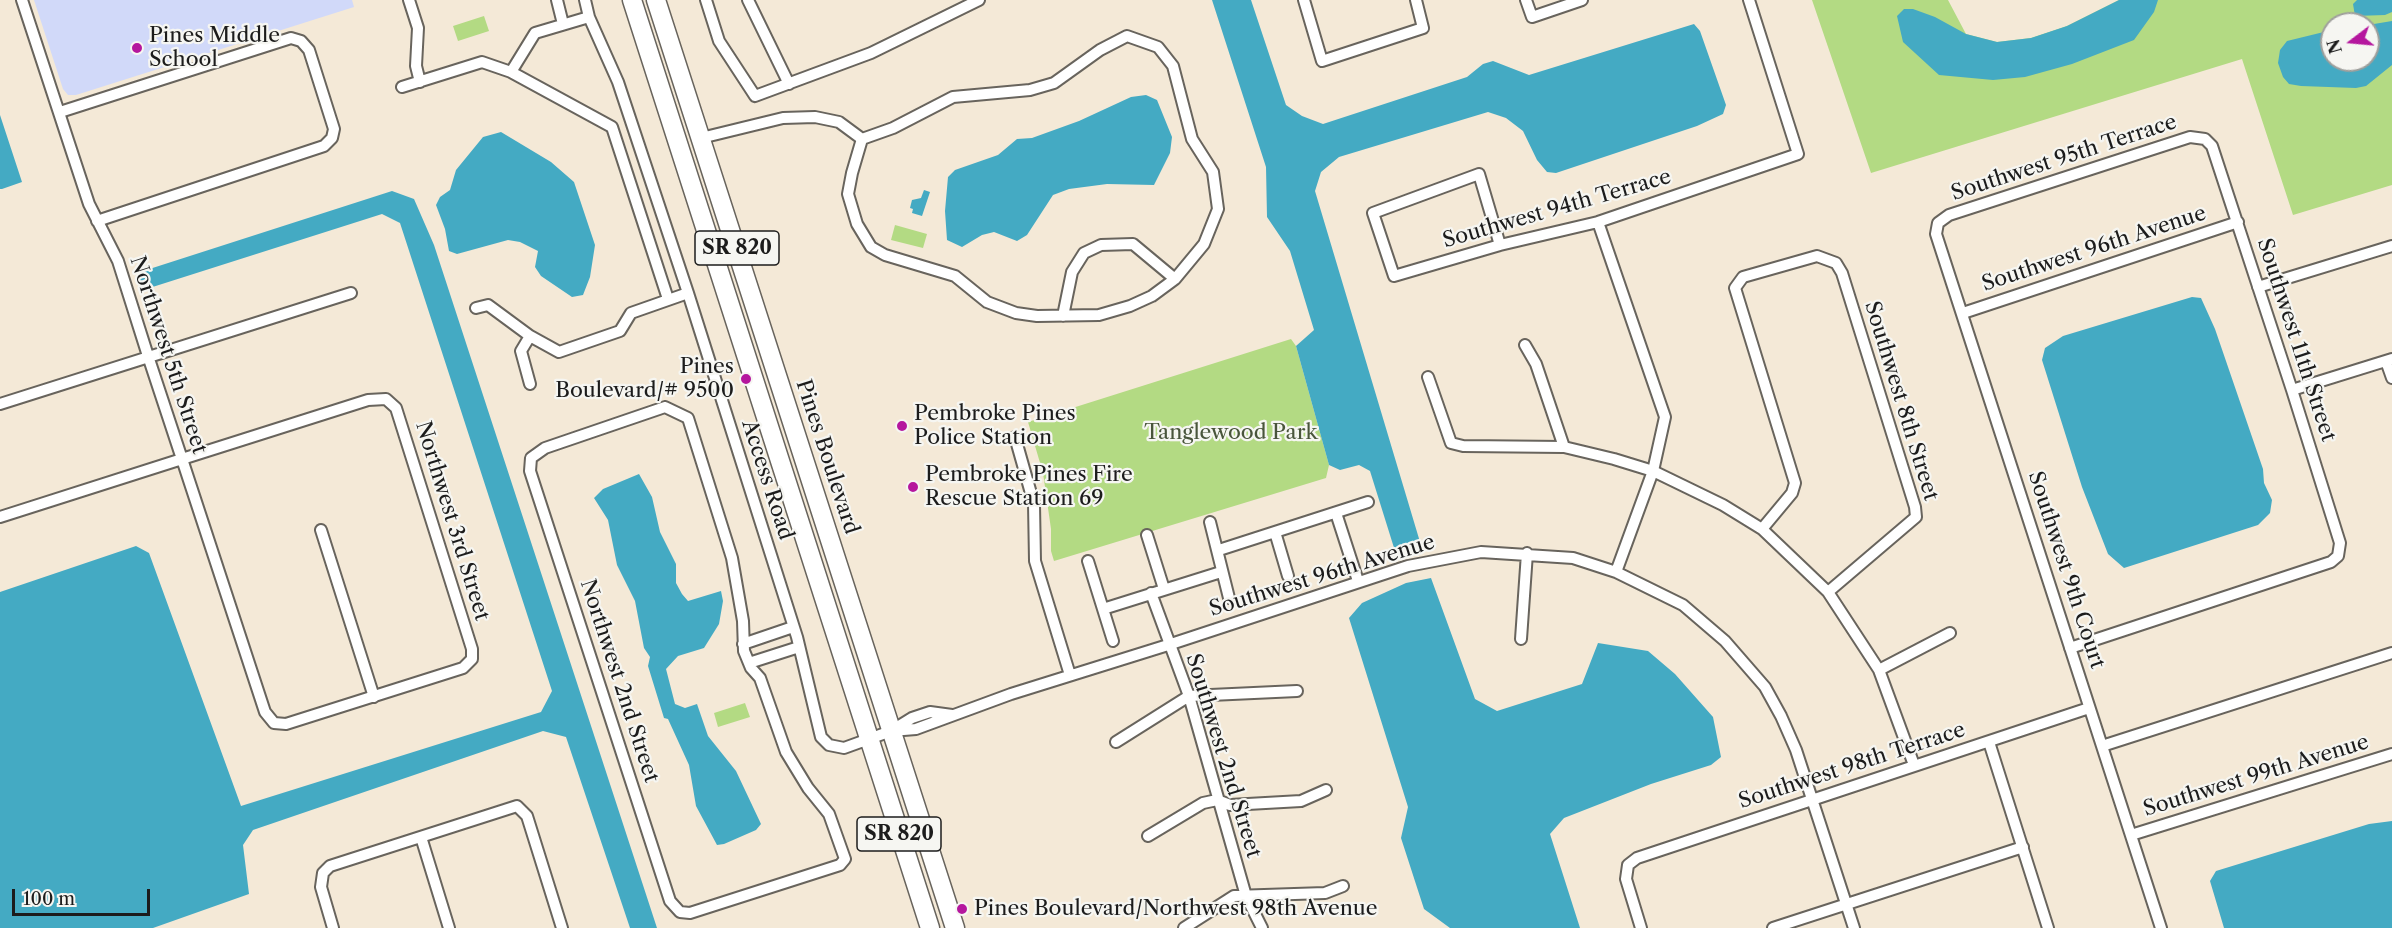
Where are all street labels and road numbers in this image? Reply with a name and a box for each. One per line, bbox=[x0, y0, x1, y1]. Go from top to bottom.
street label: Southwest 95th Terrace bbox=[1948, 110, 2180, 206]
street label: Southwest 94th Terrace bbox=[1440, 164, 1674, 254]
street label: Southwest 96th Avenue bbox=[1979, 201, 2209, 297]
road number: SR 820 bbox=[695, 231, 779, 265]
street label: Southwest 11th Street bbox=[2251, 235, 2341, 445]
street label: Northwest 5th Street bbox=[124, 253, 212, 457]
street label: Southwest 8th Street bbox=[1859, 298, 1943, 504]
street label: Pines Boulevard bbox=[790, 376, 864, 538]
street label: Access Road bbox=[736, 417, 798, 543]
street label: Northwest 3rd Street bbox=[410, 418, 494, 624]
street label: Southwest 9th Court bbox=[2022, 468, 2110, 672]
street label: Southwest 96th Avenue bbox=[1206, 530, 1438, 622]
street label: Northwest 2nd Street bbox=[574, 576, 664, 786]
street label: Southwest 2nd Street bbox=[1180, 651, 1266, 861]
street label: Southwest 98th Terrace bbox=[1735, 717, 1969, 815]
street label: Southwest 99th Avenue bbox=[2140, 730, 2372, 822]
road number: SR 820 bbox=[857, 817, 941, 851]

